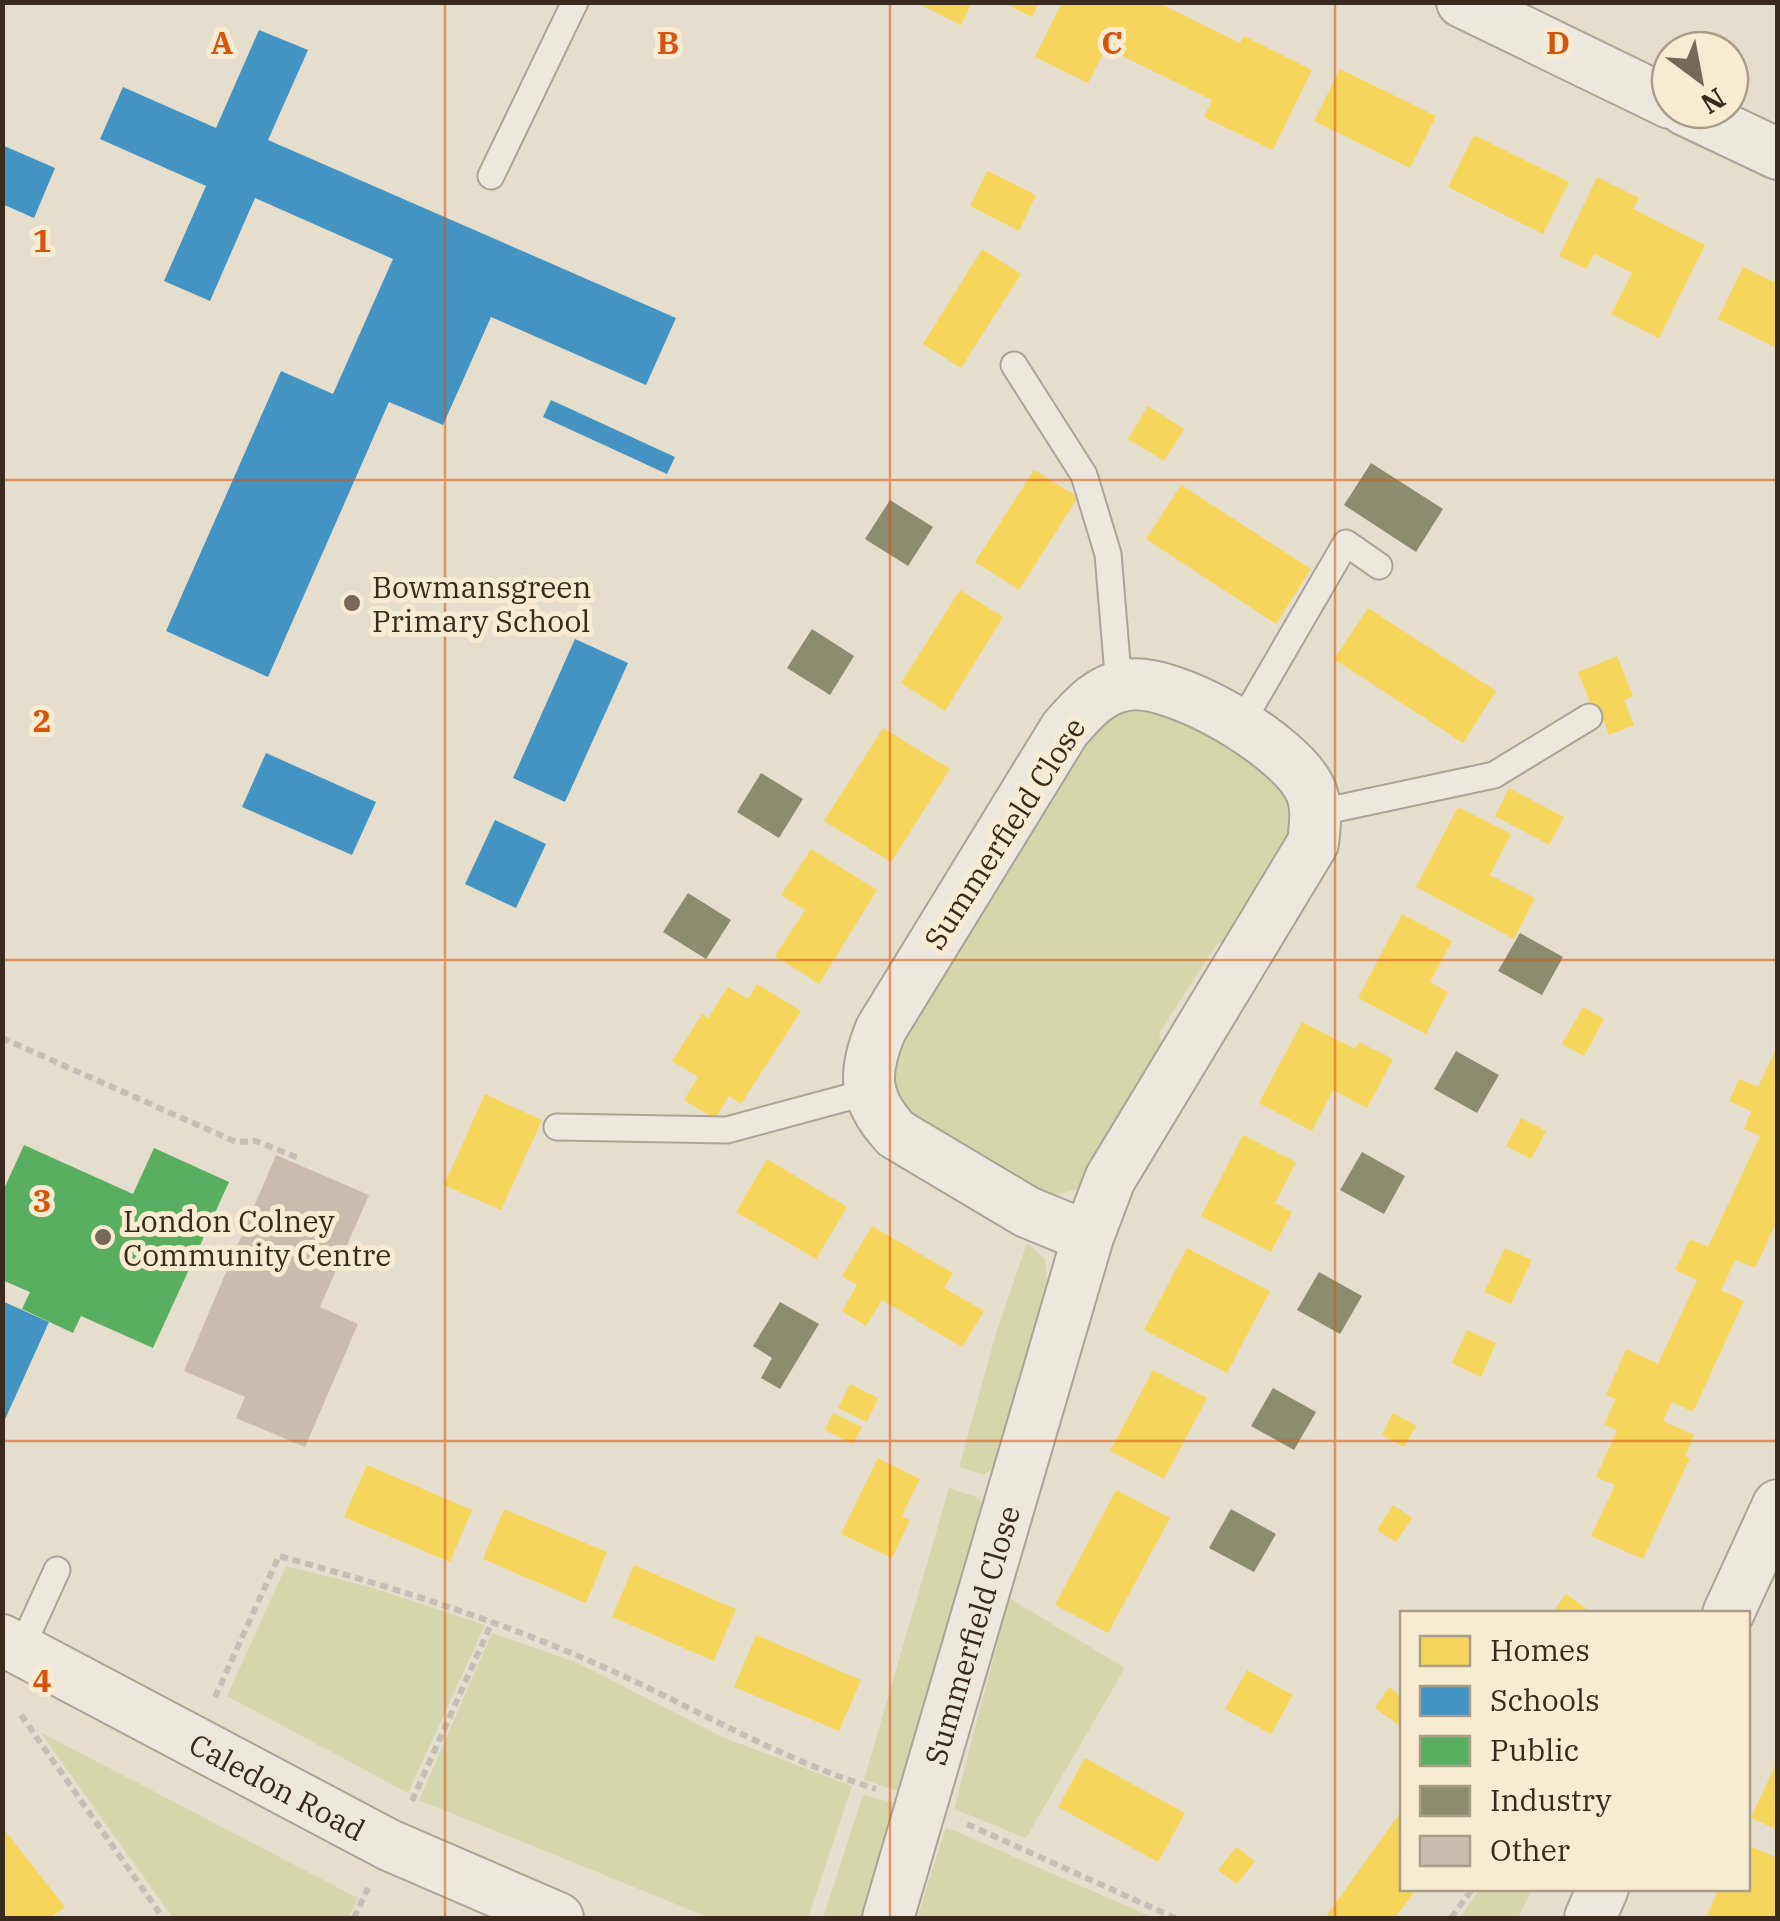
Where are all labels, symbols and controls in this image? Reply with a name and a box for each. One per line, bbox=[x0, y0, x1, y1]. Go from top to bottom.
text: A bbox=[211, 21, 233, 63]
text: B bbox=[657, 21, 679, 63]
text: C bbox=[1101, 21, 1123, 63]
text: D bbox=[1546, 21, 1570, 63]
north arrow bbox=[1650, 30, 1750, 130]
text: N bbox=[1694, 80, 1733, 123]
text: 1 bbox=[32, 219, 52, 261]
place label: Bowmansgreen Primary School bbox=[372, 567, 592, 640]
marker: Bowmansgreen Primary School bbox=[341, 592, 363, 614]
text: 2 bbox=[32, 699, 52, 741]
street label: Summerfield Close bbox=[915, 710, 1093, 956]
text: 3 bbox=[32, 1179, 52, 1221]
place label: London Colney Community Centre bbox=[123, 1201, 391, 1274]
marker: London Colney Community Centre bbox=[92, 1226, 114, 1248]
street label: Summerfield Close bbox=[915, 1501, 1028, 1769]
legend bbox=[1400, 1611, 1750, 1891]
text: Homes bbox=[1490, 1630, 1590, 1669]
text: 4 bbox=[32, 1659, 52, 1701]
text: Schools bbox=[1490, 1680, 1600, 1719]
street label: Caledon Road bbox=[183, 1723, 372, 1849]
text: Public bbox=[1490, 1730, 1579, 1769]
text: Industry bbox=[1490, 1780, 1612, 1819]
text: Other bbox=[1490, 1830, 1570, 1869]

